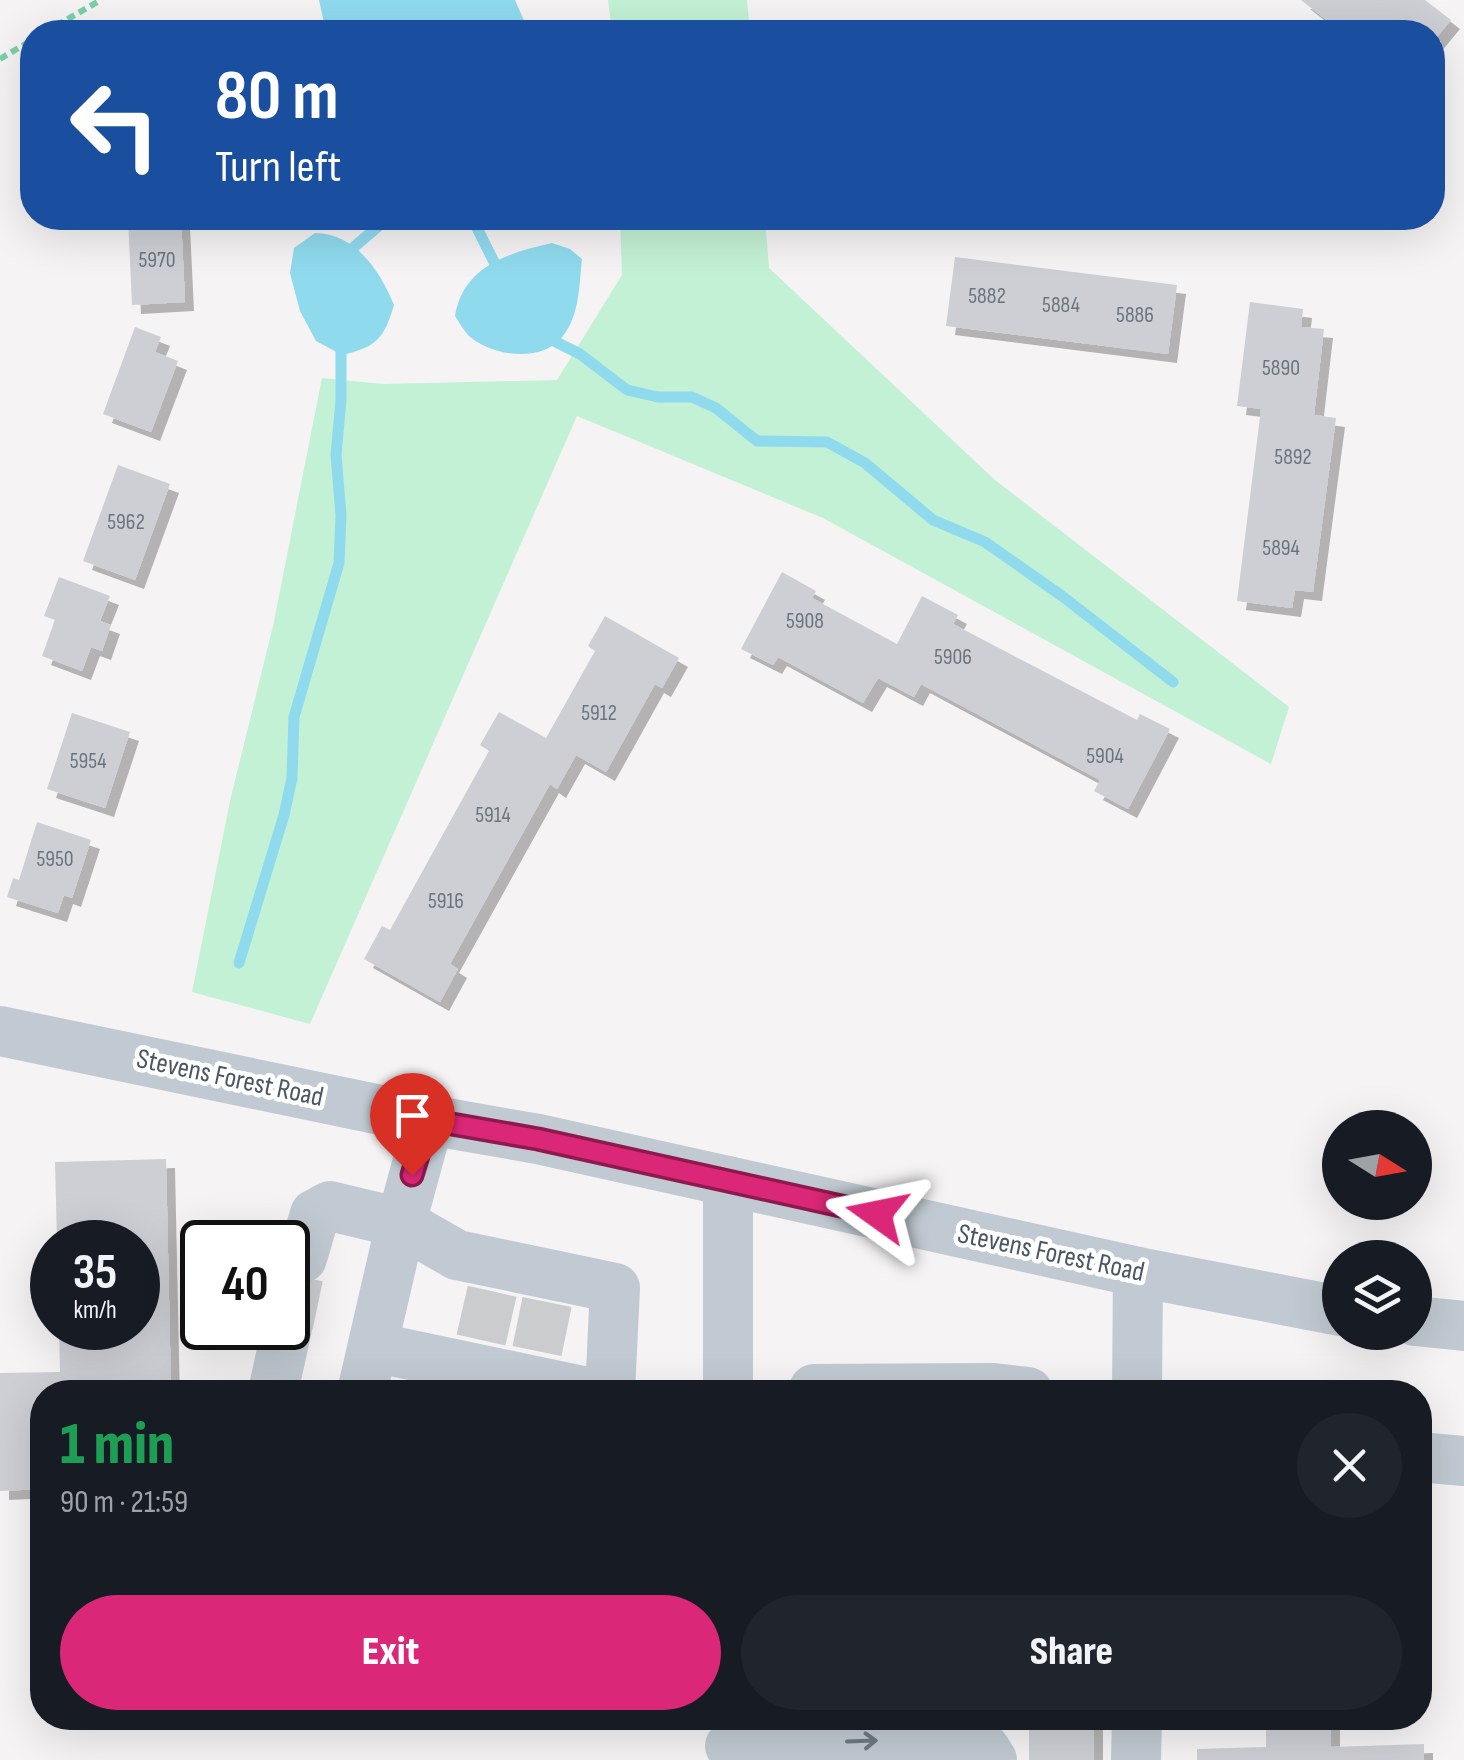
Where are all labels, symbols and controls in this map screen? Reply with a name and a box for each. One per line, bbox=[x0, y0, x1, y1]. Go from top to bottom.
text: 80 m bbox=[215, 55, 339, 139]
icon: left bbox=[50, 60, 180, 190]
text: Turn left bbox=[215, 140, 341, 195]
house number: 5970 bbox=[138, 247, 176, 274]
house number: 5882 bbox=[968, 283, 1006, 310]
house number: 5884 bbox=[1042, 292, 1080, 319]
house number: 5886 bbox=[1116, 302, 1154, 329]
house number: 5890 bbox=[1262, 355, 1300, 382]
house number: 5892 bbox=[1274, 444, 1312, 471]
house number: 5962 bbox=[107, 509, 145, 536]
house number: 5894 bbox=[1262, 535, 1300, 562]
house number: 5908 bbox=[786, 608, 824, 635]
house number: 5906 bbox=[934, 644, 972, 671]
house number: 5912 bbox=[581, 700, 617, 727]
house number: 5904 bbox=[1086, 743, 1124, 770]
house number: 5954 bbox=[70, 748, 106, 775]
house number: 5914 bbox=[475, 802, 511, 829]
house number: 5950 bbox=[36, 846, 74, 873]
house number: 5916 bbox=[428, 888, 464, 915]
street label: Stevens Forest Road bbox=[134, 1042, 326, 1114]
pin bbox=[370, 1073, 455, 1176]
icon: arrive bbox=[385, 1088, 440, 1143]
north arrow bbox=[1322, 1110, 1432, 1220]
map controls bbox=[1322, 1110, 1432, 1350]
position arrow bbox=[825, 1162, 929, 1266]
street label: Stevens Forest Road bbox=[955, 1217, 1147, 1289]
speed limit sign: 40 bbox=[180, 1220, 310, 1350]
button: layers bbox=[1322, 1240, 1432, 1350]
text: 35 bbox=[73, 1243, 117, 1303]
text: km/h bbox=[73, 1295, 117, 1326]
text: 1 min bbox=[60, 1409, 174, 1481]
button: close bbox=[1297, 1413, 1402, 1518]
text: 90 m · 21:59 bbox=[60, 1483, 188, 1522]
button: Exit bbox=[60, 1595, 721, 1710]
button: Share bbox=[741, 1595, 1402, 1710]
one-way arrow bbox=[845, 1731, 877, 1750]

